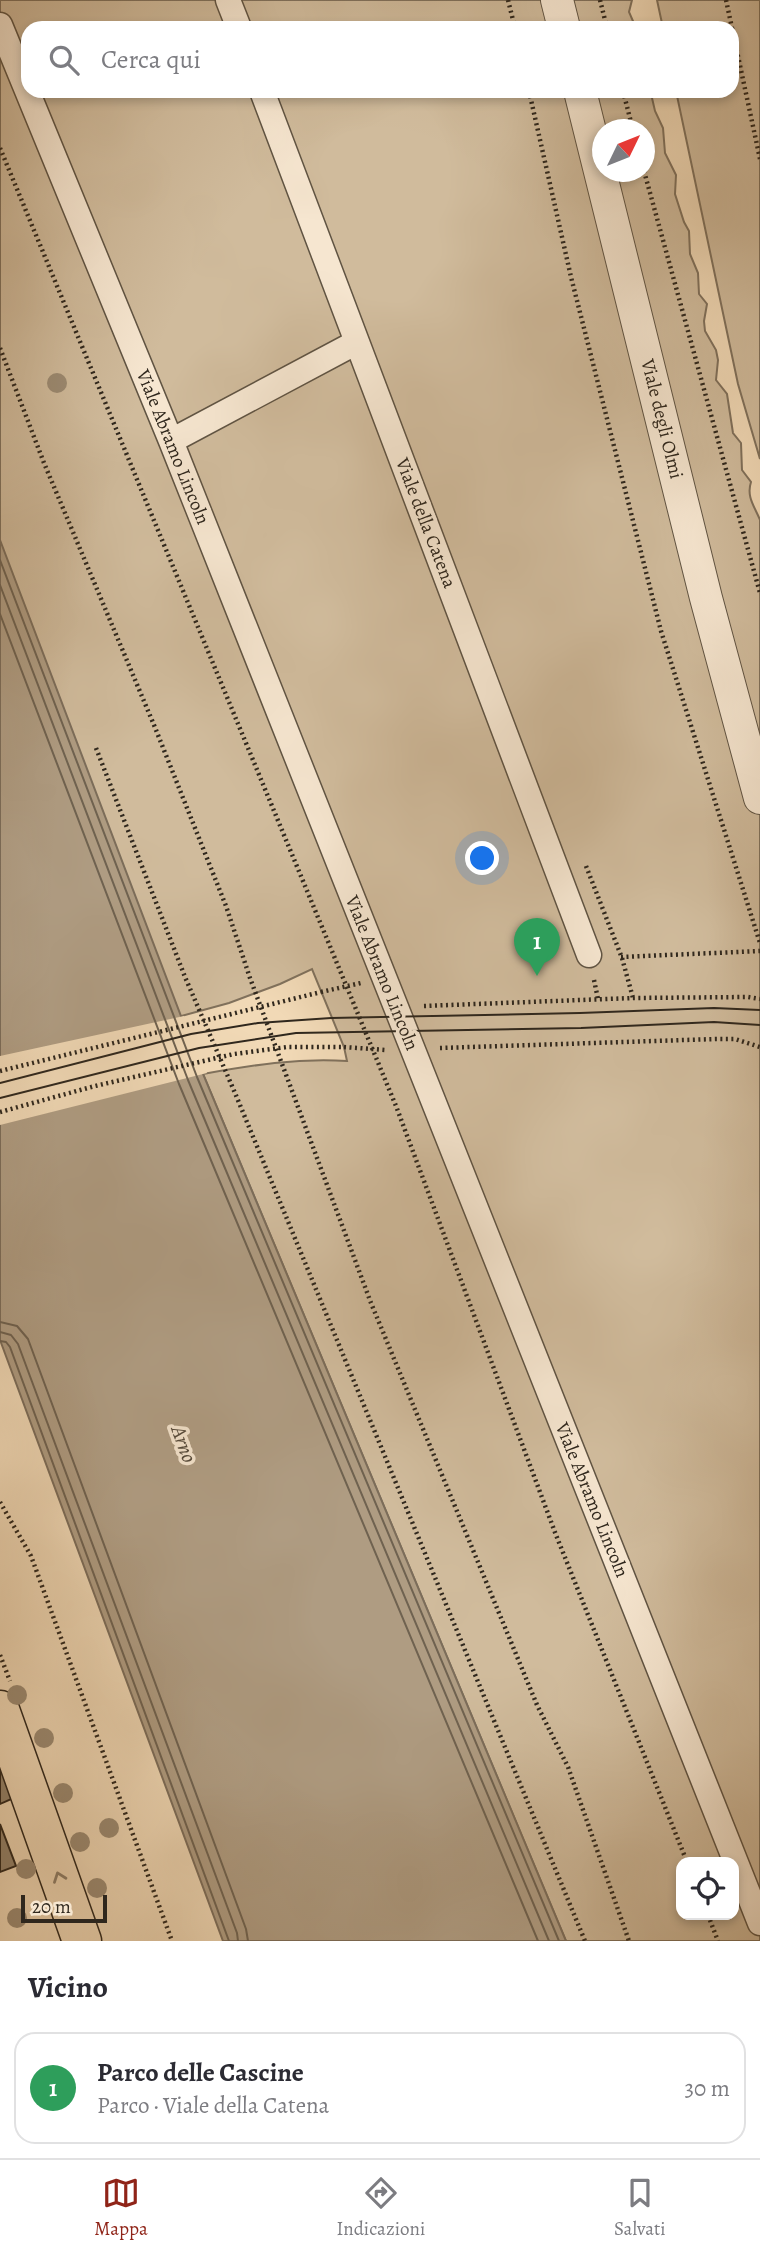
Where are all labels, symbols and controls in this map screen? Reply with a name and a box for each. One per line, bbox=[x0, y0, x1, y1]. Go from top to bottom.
search box bbox=[21, 21, 739, 98]
icon: search bbox=[45, 41, 83, 79]
text: Cerca qui bbox=[101, 42, 201, 77]
north arrow bbox=[592, 119, 655, 182]
street label: Viale degli Olmi bbox=[634, 355, 689, 482]
street label: Viale Abramo Lincoln bbox=[130, 365, 216, 528]
street label: Viale della Catena bbox=[389, 453, 463, 592]
your location bbox=[465, 841, 499, 875]
street label: Viale Abramo Lincoln bbox=[339, 891, 425, 1054]
pin: 1 bbox=[514, 918, 560, 976]
street label: Viale Abramo Lincoln bbox=[549, 1418, 635, 1581]
water label: Arno bbox=[164, 1421, 204, 1466]
map controls bbox=[676, 1857, 739, 1920]
button: locate bbox=[676, 1857, 739, 1920]
one-way arrow bbox=[53, 1871, 67, 1883]
scale bar bbox=[21, 1892, 107, 1924]
text: 20 m bbox=[32, 1894, 71, 1920]
text: Vicino bbox=[28, 1967, 108, 2007]
text: Parco delle Cascine bbox=[97, 2055, 304, 2090]
text: 1 bbox=[49, 2073, 57, 2104]
text: 30 m bbox=[684, 2073, 730, 2104]
text: Parco · Viale della Catena bbox=[97, 2090, 329, 2121]
tab: Mappa bbox=[94, 2174, 148, 2242]
tab: Indicazioni bbox=[337, 2174, 425, 2242]
tab: Salvati bbox=[614, 2174, 666, 2242]

